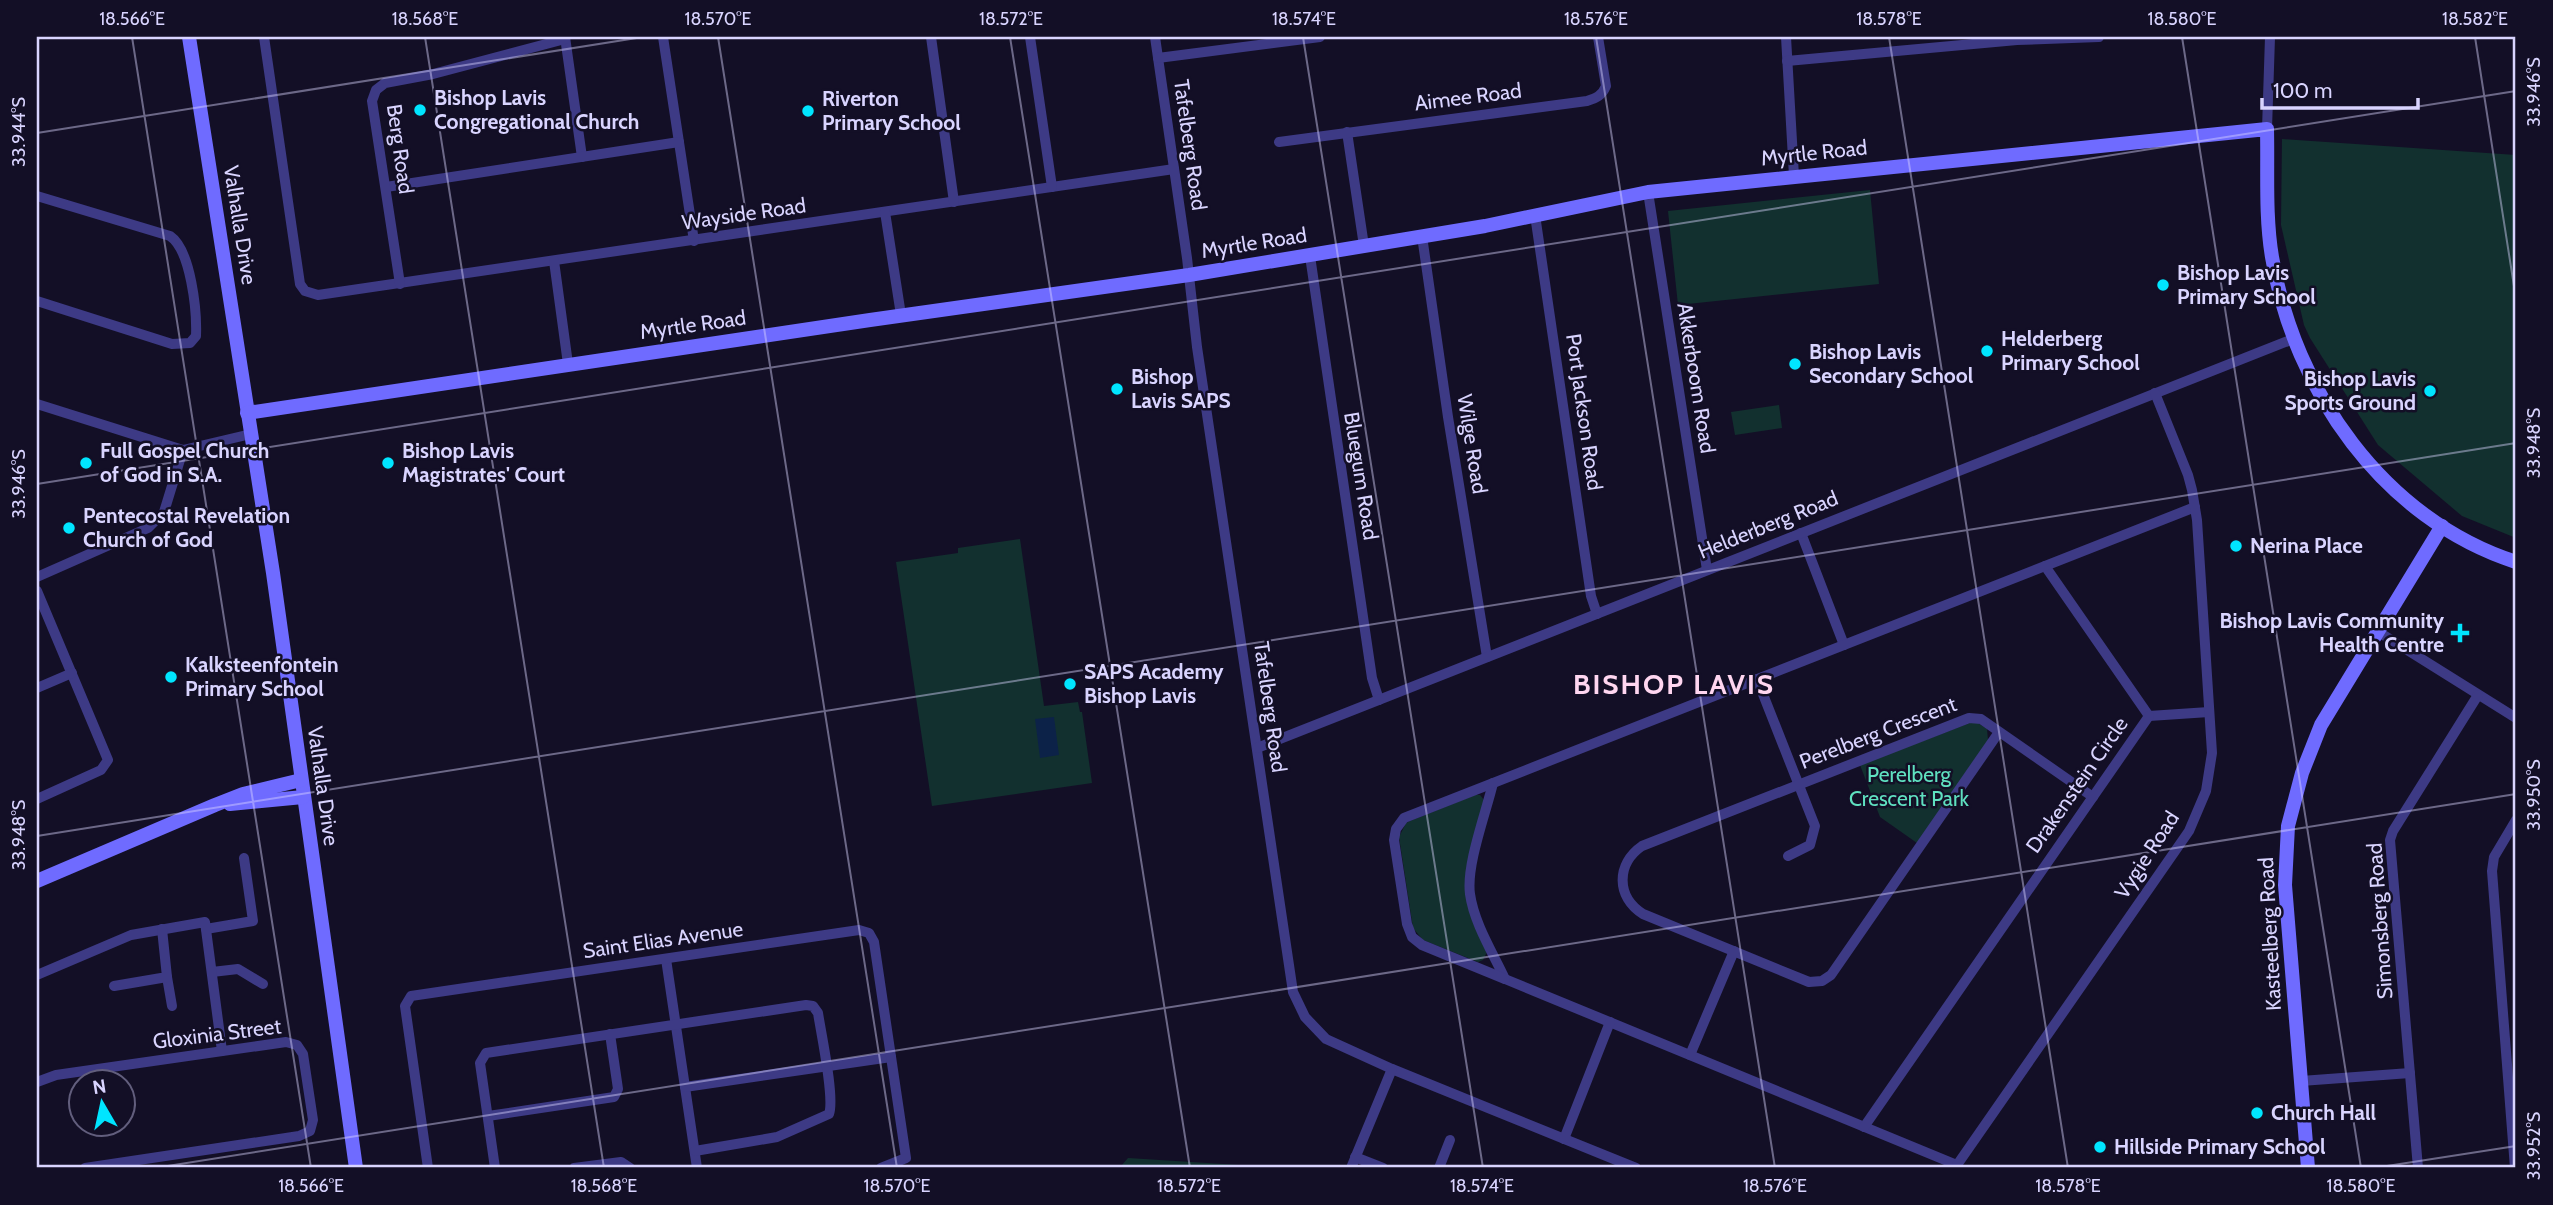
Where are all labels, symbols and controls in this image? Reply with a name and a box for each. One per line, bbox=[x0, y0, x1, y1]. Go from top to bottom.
text: 18.566°E bbox=[99, 8, 165, 30]
text: 18.568°E bbox=[392, 8, 458, 30]
text: 18.570°E bbox=[685, 8, 751, 30]
text: 18.572°E bbox=[979, 8, 1043, 30]
text: 18.574°E bbox=[1272, 8, 1336, 30]
text: 18.576°E bbox=[1564, 8, 1628, 30]
text: 18.578°E bbox=[1856, 8, 1922, 30]
text: 18.580°E bbox=[2148, 8, 2216, 30]
text: 18.582°E bbox=[2442, 8, 2508, 30]
text: 33.946°S bbox=[2523, 57, 2545, 127]
scale bar bbox=[2262, 66, 2418, 110]
street label: Tafelberg Road bbox=[1169, 78, 1212, 212]
street label: Aimee Road bbox=[1413, 78, 1523, 115]
text: 100 m bbox=[2273, 78, 2332, 103]
place label: Bishop Lavis Congregational Church bbox=[434, 85, 639, 134]
place label: Riverton Primary School bbox=[822, 86, 961, 135]
text: 33.944°S bbox=[8, 97, 30, 167]
street label: Berg Road bbox=[382, 102, 419, 195]
marker: Bishop Lavis Congregational Church bbox=[412, 102, 428, 118]
marker: Riverton Primary School bbox=[800, 103, 816, 119]
street label: Myrtle Road bbox=[1760, 134, 1868, 171]
street label: Valhalla Drive bbox=[219, 164, 262, 287]
street label: Wayside Road bbox=[680, 192, 808, 235]
street label: Myrtle Road bbox=[1199, 222, 1309, 263]
place label: Bishop Lavis Primary School bbox=[2177, 260, 2316, 309]
marker: Bishop Lavis Primary School bbox=[2155, 277, 2171, 293]
street label: Akkerboom Road bbox=[1672, 301, 1721, 455]
street label: Myrtle Road bbox=[638, 305, 748, 344]
place label: Helderberg Primary School bbox=[2001, 326, 2140, 375]
street label: Port Jackson Road bbox=[1561, 332, 1608, 492]
place label: Bishop Lavis Secondary School bbox=[1809, 339, 1974, 388]
marker: Helderberg Primary School bbox=[1979, 343, 1995, 359]
marker: Bishop Lavis Secondary School bbox=[1787, 356, 1803, 372]
place label: Bishop Lavis SAPS bbox=[1131, 364, 1231, 413]
place label: Bishop Lavis Sports Ground bbox=[2285, 366, 2416, 415]
marker: Bishop Lavis SAPS bbox=[1109, 381, 1125, 397]
marker: Bishop Lavis Sports Ground bbox=[2422, 383, 2438, 399]
street label: Wilge Road bbox=[1452, 392, 1493, 496]
text: 33.948°S bbox=[2523, 408, 2545, 478]
street label: Bluegum Road bbox=[1339, 410, 1384, 542]
place label: Full Gospel Church of God in S.A. bbox=[100, 438, 269, 487]
place label: Bishop Lavis Magistrates' Court bbox=[402, 438, 565, 487]
text: 33.946°S bbox=[8, 449, 30, 519]
marker: Full Gospel Church of God in S.A. bbox=[78, 455, 94, 471]
marker: Bishop Lavis Magistrates' Court bbox=[380, 455, 396, 471]
street label: Helderberg Road bbox=[1694, 485, 1841, 564]
place label: Pentecostal Revelation Church of God bbox=[83, 503, 290, 552]
marker: Pentecostal Revelation Church of God bbox=[61, 520, 77, 536]
place label: Nerina Place bbox=[2250, 533, 2363, 558]
marker: Nerina Place bbox=[2228, 538, 2244, 554]
place label: Bishop Lavis Community Health Centre bbox=[2219, 608, 2445, 657]
marker: Bishop Lavis Community Health Centre bbox=[2450, 623, 2470, 643]
street label: Tafelberg Road bbox=[1249, 640, 1292, 774]
place label: Kalksteenfontein Primary School bbox=[185, 652, 339, 701]
place label: SAPS Academy Bishop Lavis bbox=[1084, 659, 1224, 708]
district label: BISHOP LAVIS bbox=[1573, 667, 1775, 701]
marker: Kalksteenfontein Primary School bbox=[163, 669, 179, 685]
marker: SAPS Academy Bishop Lavis bbox=[1062, 676, 1078, 692]
street label: Perelberg Crescent bbox=[1796, 691, 1960, 774]
street label: Drakenstein Circle bbox=[2020, 712, 2133, 857]
street label: Valhalla Drive bbox=[303, 725, 344, 847]
text: 33.950°S bbox=[2523, 759, 2545, 831]
park label: Perelberg Crescent Park bbox=[1849, 762, 1970, 811]
text: 33.948°S bbox=[8, 800, 30, 870]
street label: Vygie Road bbox=[2109, 806, 2184, 903]
street label: Simonsberg Road bbox=[2362, 842, 2397, 1000]
street label: Kasteelberg Road bbox=[2253, 857, 2286, 1011]
street label: Saint Elias Avenue bbox=[581, 916, 745, 963]
street label: Gloxinia Street bbox=[151, 1013, 283, 1054]
north arrow bbox=[66, 1068, 136, 1138]
text: N bbox=[91, 1074, 108, 1099]
place label: Church Hall bbox=[2271, 1100, 2377, 1125]
marker: Church Hall bbox=[2249, 1105, 2265, 1121]
text: 33.952°S bbox=[2523, 1112, 2545, 1180]
place label: Hillside Primary School bbox=[2114, 1134, 2326, 1159]
marker: Hillside Primary School bbox=[2092, 1139, 2108, 1155]
text: 18.566°E bbox=[278, 1175, 344, 1197]
text: 18.568°E bbox=[571, 1175, 637, 1197]
text: 18.570°E bbox=[864, 1175, 930, 1197]
text: 18.572°E bbox=[1157, 1175, 1221, 1197]
text: 18.574°E bbox=[1450, 1175, 1514, 1197]
text: 18.576°E bbox=[1743, 1175, 1807, 1197]
text: 18.578°E bbox=[2035, 1175, 2101, 1197]
text: 18.580°E bbox=[2327, 1175, 2395, 1197]

